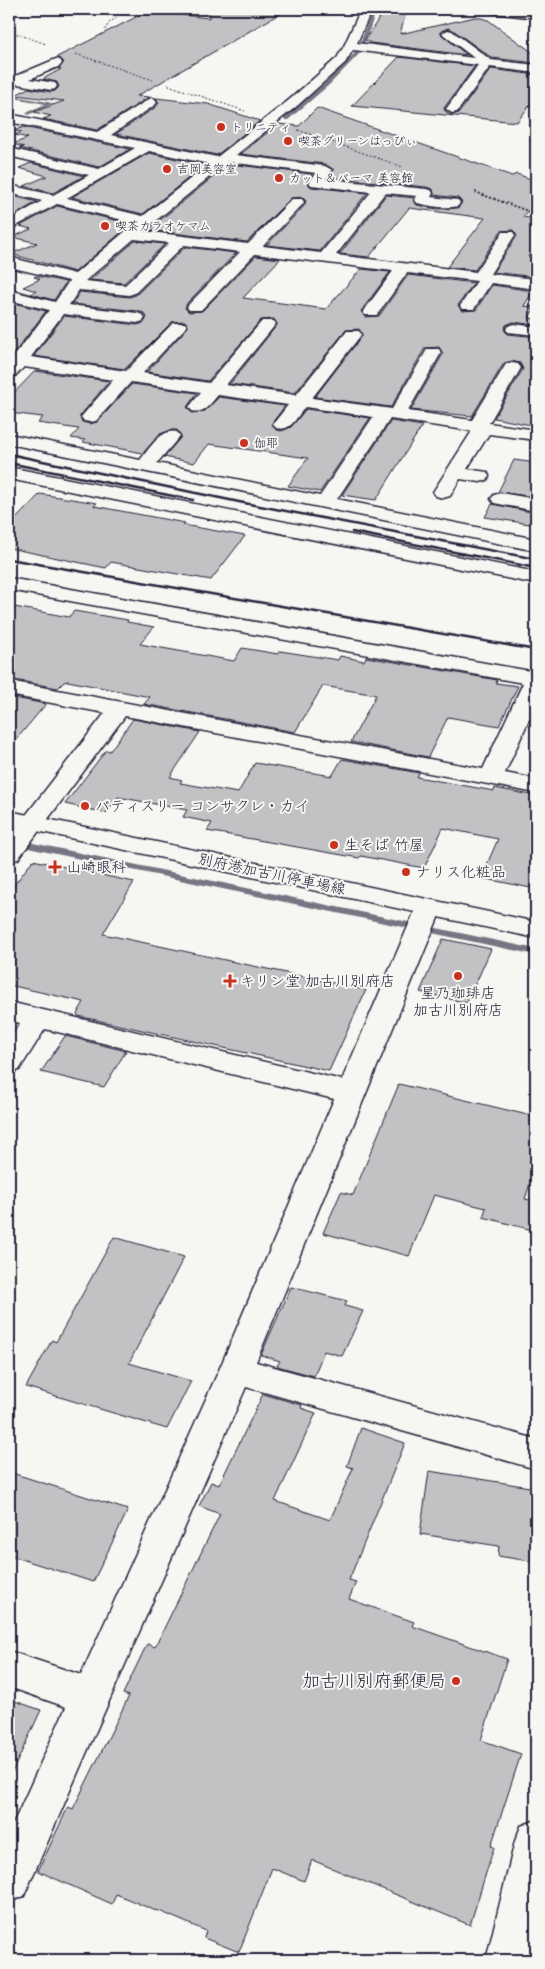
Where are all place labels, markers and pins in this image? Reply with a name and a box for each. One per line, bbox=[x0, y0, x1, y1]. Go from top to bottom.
place label: トリニティ bbox=[231, 119, 291, 135]
marker: トリニティ bbox=[215, 121, 227, 133]
place label: 喫茶グリーンはっぴぃ bbox=[298, 133, 417, 149]
marker: 喫茶グリーンはっぴぃ bbox=[282, 135, 294, 147]
place label: 吉岡美容室 bbox=[177, 161, 237, 177]
marker: 吉岡美容室 bbox=[161, 163, 173, 175]
place label: カット＆パーマ 美容館 bbox=[289, 170, 413, 186]
marker: カット＆パーマ 美容館 bbox=[273, 172, 285, 184]
place label: 喫茶カラオケマム bbox=[115, 218, 211, 234]
marker: 喫茶カラオケマム bbox=[99, 220, 111, 232]
place label: 伽耶 bbox=[254, 435, 278, 451]
marker: 伽耶 bbox=[238, 437, 250, 449]
place label: パティスリー コンサクレ・カイ bbox=[95, 796, 310, 816]
marker: パティスリー コンサクレ・カイ bbox=[79, 800, 91, 812]
place label: 生そば 竹屋 bbox=[344, 835, 424, 855]
marker: 生そば 竹屋 bbox=[328, 839, 340, 851]
place label: 山崎眼科 bbox=[66, 857, 126, 877]
marker: 山崎眼科 bbox=[48, 860, 62, 874]
place label: ナリス化粧品 bbox=[416, 862, 506, 882]
marker: ナリス化粧品 bbox=[400, 866, 412, 878]
marker: 星乃珈琲店 加古川別府店 bbox=[452, 970, 464, 982]
place label: キリン堂 加古川別府店 bbox=[240, 971, 395, 991]
marker: キリン堂 加古川別府店 bbox=[224, 975, 236, 987]
place label: 星乃珈琲店 加古川別府店 bbox=[413, 983, 503, 1020]
place label: 加古川別府郵便局 bbox=[302, 1669, 446, 1693]
marker: 加古川別府郵便局 bbox=[450, 1675, 462, 1687]

